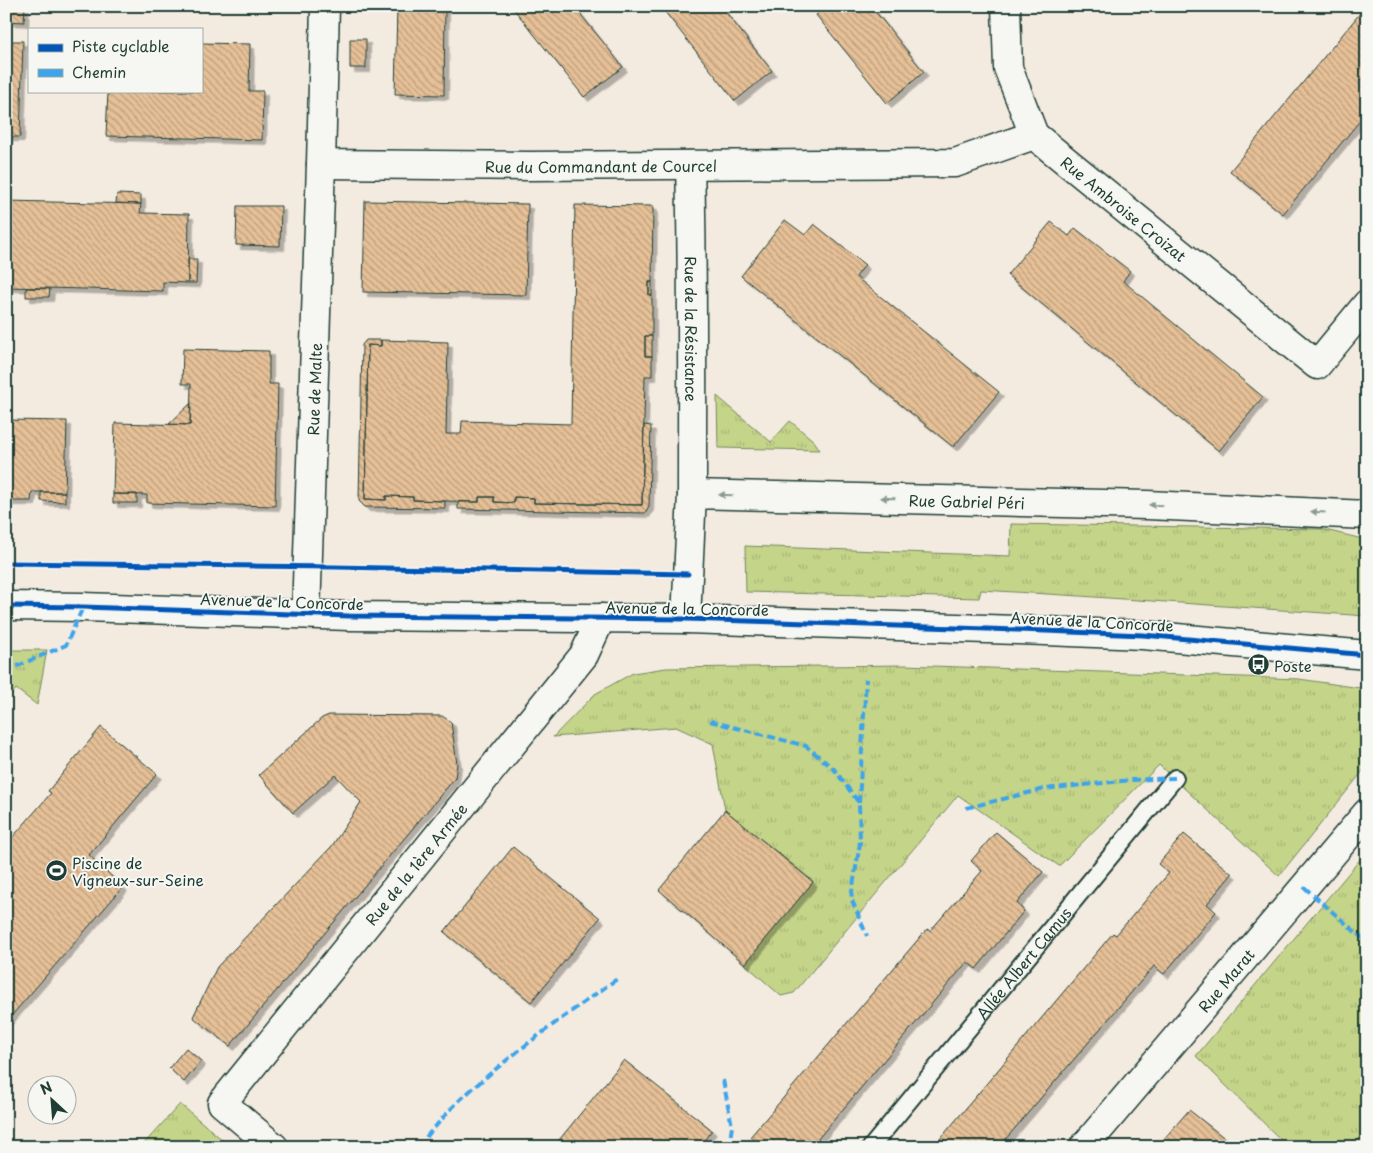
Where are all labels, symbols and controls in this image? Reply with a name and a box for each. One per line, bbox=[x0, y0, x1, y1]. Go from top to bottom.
legend bbox=[28, 28, 202, 92]
text: Piste cyclable bbox=[72, 34, 169, 57]
text: Chemin bbox=[72, 60, 126, 83]
street label: Rue Ambroise Croizat bbox=[1056, 150, 1192, 266]
street label: Rue du Commandant de Courcel bbox=[485, 153, 717, 178]
street label: Rue de la Résistance bbox=[680, 256, 704, 402]
street label: Rue de Malte bbox=[300, 342, 327, 436]
street label: Rue Gabriel Péri bbox=[908, 488, 1025, 514]
one-way arrow bbox=[718, 491, 734, 499]
one-way arrow bbox=[880, 494, 896, 502]
one-way arrow bbox=[1147, 501, 1163, 509]
one-way arrow bbox=[1310, 508, 1326, 516]
street label: Avenue de la Concorde bbox=[200, 587, 364, 615]
street label: Avenue de la Concorde bbox=[605, 595, 769, 621]
street label: Avenue de la Concorde bbox=[1010, 605, 1174, 637]
bus stop icon: Poste bbox=[1246, 653, 1270, 677]
place label: Poste bbox=[1274, 654, 1312, 677]
street label: Rue de la 1ère Armée bbox=[359, 797, 472, 930]
place label: Piscine de Vigneux-sur-Seine bbox=[72, 851, 204, 891]
sports icon: Piscine de Vigneux-sur-Seine bbox=[44, 859, 68, 883]
street label: Allée Albert Camus bbox=[970, 902, 1076, 1023]
street label: Rue Marat bbox=[1192, 943, 1259, 1017]
north arrow bbox=[28, 1076, 78, 1126]
text: N bbox=[36, 1076, 56, 1100]

